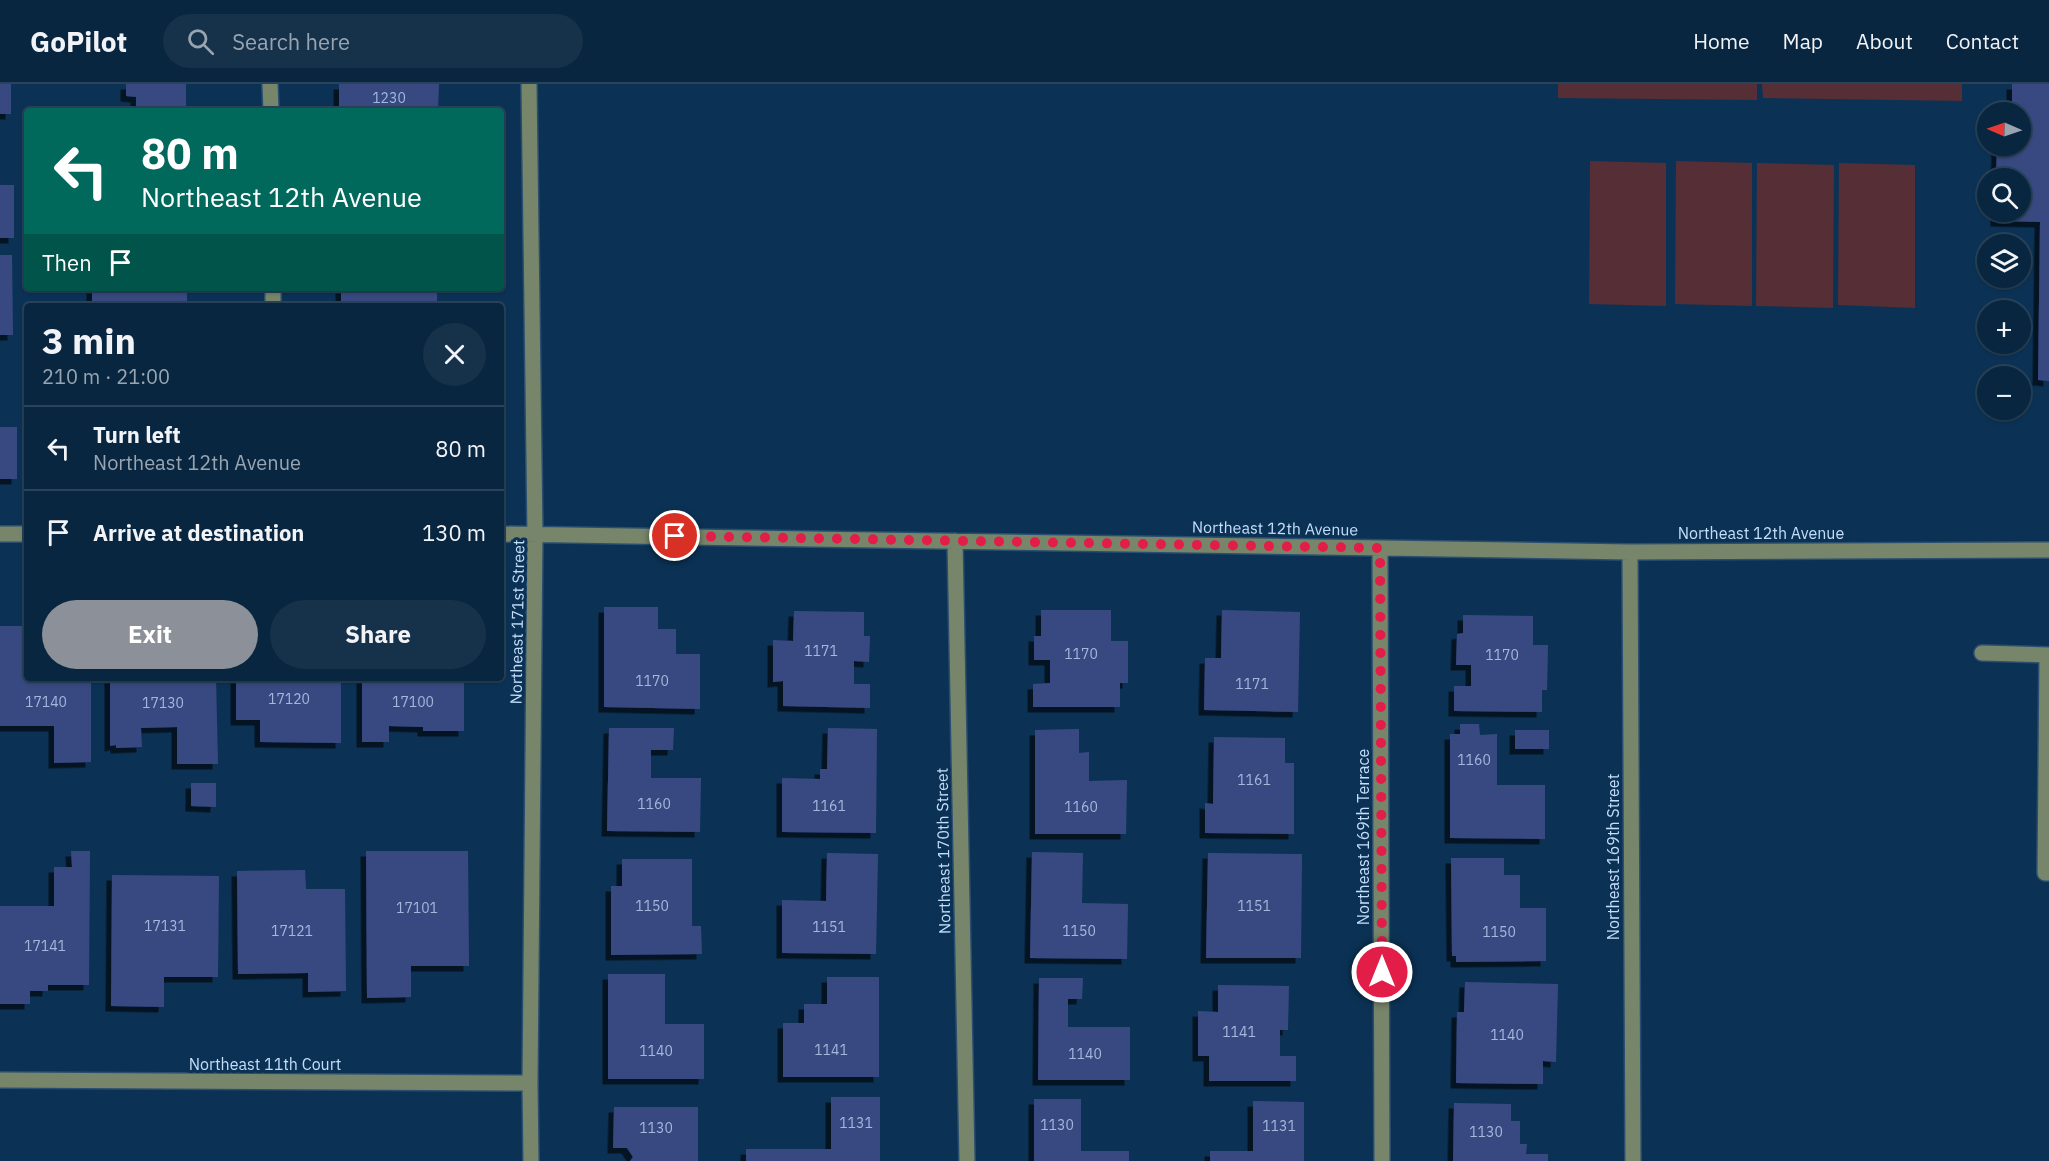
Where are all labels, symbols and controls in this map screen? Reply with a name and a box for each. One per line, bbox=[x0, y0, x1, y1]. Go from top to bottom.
search box bbox=[163, 14, 583, 68]
text: GoPilot bbox=[30, 23, 127, 60]
icon: search bbox=[184, 25, 217, 58]
text: Search here bbox=[232, 27, 350, 56]
text: Home bbox=[1693, 27, 1750, 55]
text: Map bbox=[1783, 27, 1823, 55]
text: About bbox=[1856, 27, 1913, 55]
text: Contact bbox=[1946, 27, 2019, 55]
house number: 1230 bbox=[372, 89, 406, 107]
north arrow bbox=[1977, 102, 2031, 156]
map controls bbox=[1977, 102, 2031, 420]
text: 80 m bbox=[141, 126, 239, 181]
icon: left bbox=[42, 132, 120, 210]
button: search bbox=[1977, 168, 2031, 222]
text: Northeast 12th Avenue bbox=[141, 179, 422, 214]
button: layers bbox=[1977, 234, 2031, 288]
icon: arrive bbox=[104, 246, 137, 279]
text: Then bbox=[42, 248, 92, 277]
button: + bbox=[1977, 300, 2031, 354]
text: 3 min bbox=[42, 317, 136, 364]
button: close bbox=[423, 323, 486, 386]
text: 210 m · 21:00 bbox=[42, 363, 170, 390]
button: − bbox=[1977, 366, 2031, 420]
text: Turn left bbox=[93, 420, 181, 449]
icon: left bbox=[42, 432, 75, 465]
text: 80 m bbox=[435, 434, 486, 463]
text: Northeast 12th Avenue bbox=[93, 449, 301, 476]
pin bbox=[649, 510, 700, 561]
icon: arrive bbox=[42, 516, 75, 549]
street label: Northeast 12th Avenue bbox=[1192, 517, 1359, 539]
text: Arrive at destination bbox=[93, 518, 304, 547]
text: 130 m bbox=[422, 518, 486, 547]
icon: arrive bbox=[658, 519, 691, 552]
street label: Northeast 12th Avenue bbox=[1678, 523, 1844, 543]
street label: Northeast 171st Street bbox=[506, 539, 528, 705]
button: Exit bbox=[42, 600, 258, 669]
button: Share bbox=[270, 600, 486, 669]
house number: 1171 bbox=[804, 642, 838, 660]
house number: 1170 bbox=[1064, 645, 1098, 663]
house number: 1170 bbox=[1485, 646, 1519, 664]
house number: 1170 bbox=[635, 672, 669, 690]
house number: 1171 bbox=[1235, 675, 1269, 693]
house number: 17120 bbox=[268, 690, 310, 708]
house number: 17140 bbox=[25, 693, 67, 711]
house number: 17100 bbox=[392, 693, 434, 711]
house number: 17130 bbox=[142, 694, 184, 712]
street label: Northeast 169th Terrace bbox=[1353, 749, 1373, 925]
house number: 1160 bbox=[1457, 751, 1491, 769]
street label: Northeast 170th Street bbox=[932, 768, 954, 934]
house number: 1161 bbox=[1237, 771, 1271, 789]
street label: Northeast 169th Street bbox=[1603, 774, 1623, 940]
house number: 1160 bbox=[637, 795, 671, 813]
house number: 1161 bbox=[812, 797, 846, 815]
house number: 1160 bbox=[1064, 798, 1098, 816]
house number: 1150 bbox=[635, 897, 669, 915]
house number: 1151 bbox=[1237, 897, 1271, 915]
house number: 17101 bbox=[396, 899, 438, 917]
house number: 17131 bbox=[144, 917, 186, 935]
house number: 1151 bbox=[812, 918, 846, 936]
house number: 17121 bbox=[271, 922, 313, 940]
house number: 1150 bbox=[1062, 922, 1096, 940]
house number: 1150 bbox=[1482, 923, 1516, 941]
house number: 17141 bbox=[24, 937, 66, 955]
position arrow bbox=[1350, 940, 1414, 1004]
house number: 1141 bbox=[1222, 1023, 1256, 1041]
house number: 1140 bbox=[1490, 1026, 1524, 1044]
house number: 1141 bbox=[814, 1041, 848, 1059]
house number: 1140 bbox=[639, 1042, 673, 1060]
house number: 1140 bbox=[1068, 1045, 1102, 1063]
street label: Northeast 11th Court bbox=[189, 1054, 341, 1074]
house number: 1131 bbox=[839, 1114, 873, 1132]
house number: 1130 bbox=[1040, 1116, 1074, 1134]
house number: 1131 bbox=[1262, 1117, 1296, 1135]
house number: 1130 bbox=[639, 1119, 673, 1137]
house number: 1130 bbox=[1469, 1123, 1503, 1141]

